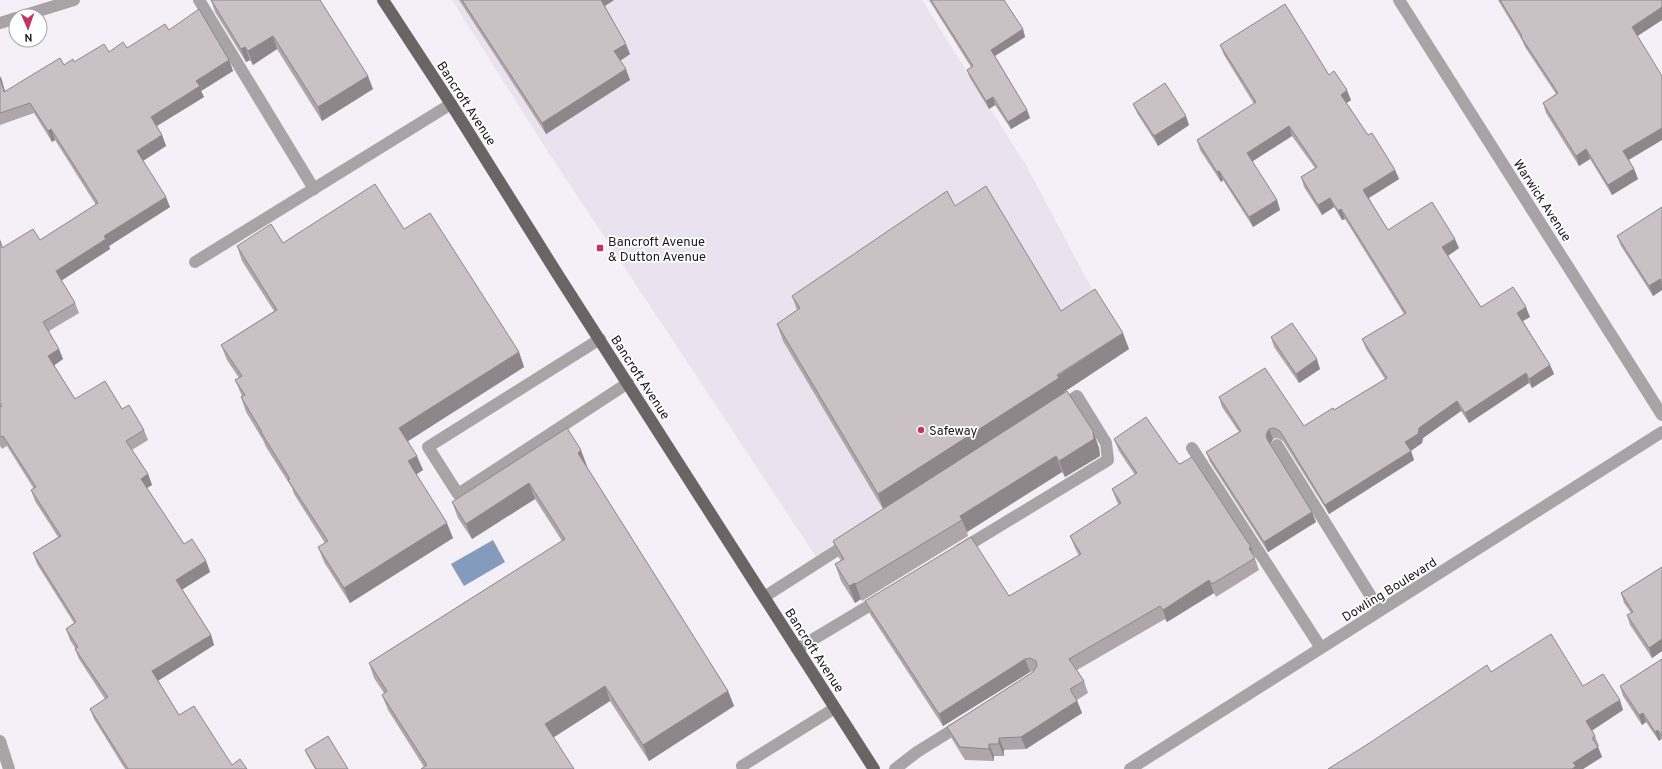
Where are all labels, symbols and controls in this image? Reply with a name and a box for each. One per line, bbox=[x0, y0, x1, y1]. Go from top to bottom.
north arrow bbox=[8, 8, 48, 48]
text: N bbox=[24, 30, 33, 44]
street label: Bancroft Avenue bbox=[432, 59, 498, 149]
street label: Warwick Avenue bbox=[1509, 157, 1574, 245]
place label: Bancroft Avenue & Dutton Avenue bbox=[608, 235, 706, 266]
marker: Bancroft Avenue & Dutton Avenue bbox=[595, 243, 605, 253]
street label: Bancroft Avenue bbox=[606, 333, 672, 423]
place label: Safeway bbox=[929, 424, 977, 440]
marker: Safeway bbox=[916, 425, 926, 435]
street label: Dowling Boulevard bbox=[1340, 555, 1440, 626]
street label: Bancroft Avenue bbox=[780, 606, 846, 696]

